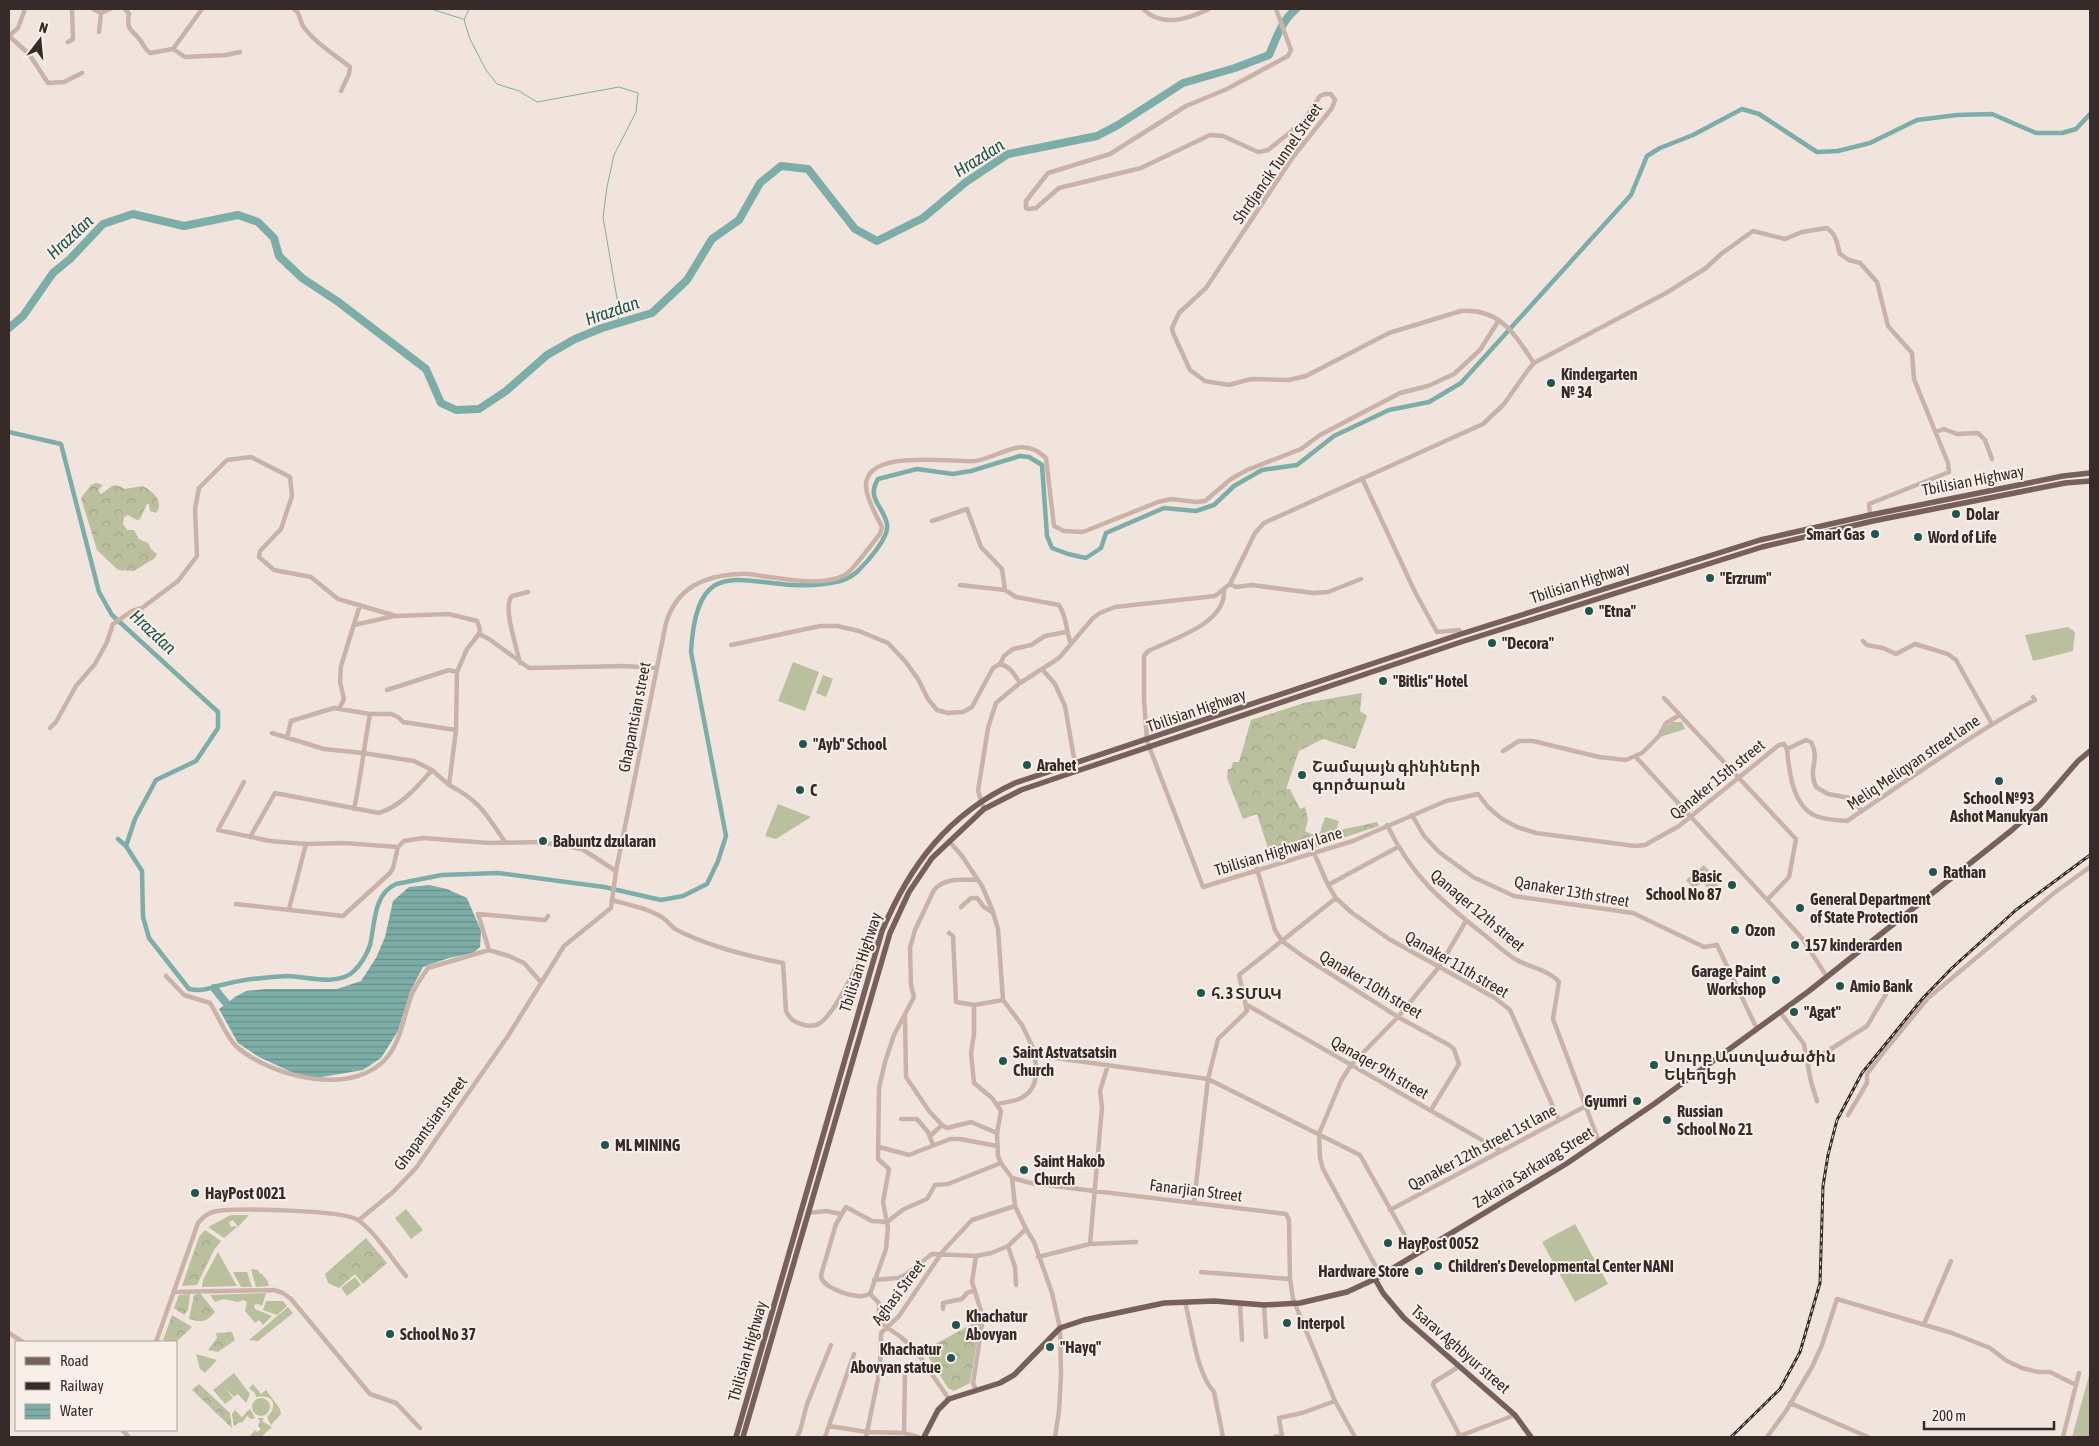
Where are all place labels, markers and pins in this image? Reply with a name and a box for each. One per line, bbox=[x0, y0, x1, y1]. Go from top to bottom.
place label: Kindergarten № 34 bbox=[1561, 365, 1638, 401]
marker: Kindergarten № 34 bbox=[1545, 377, 1557, 389]
place label: Dolar bbox=[1966, 505, 1999, 523]
marker: Dolar bbox=[1950, 508, 1962, 520]
place label: Smart Gas bbox=[1806, 525, 1865, 543]
marker: Smart Gas bbox=[1869, 528, 1881, 540]
place label: Word of Life bbox=[1927, 528, 1997, 546]
marker: Word of Life bbox=[1912, 531, 1924, 543]
place label: "Erzrum" bbox=[1720, 569, 1772, 587]
marker: "Erzrum" bbox=[1704, 572, 1716, 584]
place label: "Etna" bbox=[1599, 602, 1637, 620]
marker: "Etna" bbox=[1583, 605, 1595, 617]
place label: "Decora" bbox=[1502, 634, 1555, 652]
marker: "Decora" bbox=[1486, 637, 1498, 649]
place label: "Bitlis" Hotel bbox=[1393, 672, 1469, 690]
marker: "Bitlis" Hotel bbox=[1377, 675, 1389, 687]
place label: "Ayb" School bbox=[813, 735, 887, 753]
marker: "Ayb" School bbox=[797, 738, 809, 750]
place label: Arahet bbox=[1036, 756, 1077, 774]
place label: Շամպայն գինիների գործարան bbox=[1312, 757, 1480, 794]
marker: Arahet bbox=[1021, 759, 1033, 771]
marker: Շամպայն գինիների գործարան bbox=[1296, 769, 1308, 781]
marker: School №93 Ashot Manukyan bbox=[1993, 775, 2005, 787]
place label: C bbox=[810, 781, 818, 799]
marker: C bbox=[794, 784, 806, 796]
place label: School №93 Ashot Manukyan bbox=[1949, 789, 2048, 825]
place label: Babuntz dzularan bbox=[553, 832, 656, 850]
marker: Babuntz dzularan bbox=[537, 835, 549, 847]
place label: Rathan bbox=[1943, 863, 1986, 881]
marker: Rathan bbox=[1927, 866, 1939, 878]
place label: Basic School No 87 bbox=[1646, 867, 1722, 903]
marker: Basic School No 87 bbox=[1726, 879, 1738, 891]
place label: General Department of State Protection bbox=[1810, 890, 1931, 926]
marker: General Department of State Protection bbox=[1794, 902, 1806, 914]
place label: Ozon bbox=[1745, 921, 1775, 939]
marker: Ozon bbox=[1729, 924, 1741, 936]
place label: 157 kinderarden bbox=[1805, 936, 1902, 954]
marker: 157 kinderarden bbox=[1789, 939, 1801, 951]
place label: Garage Paint Workshop bbox=[1691, 962, 1766, 998]
marker: Garage Paint Workshop bbox=[1770, 974, 1782, 986]
place label: Amio Bank bbox=[1849, 977, 1914, 995]
marker: Amio Bank bbox=[1834, 980, 1846, 992]
place label: հ. 3 ՏՄԱԿ bbox=[1211, 984, 1282, 1002]
marker: հ. 3 ՏՄԱԿ bbox=[1195, 987, 1207, 999]
place label: "Agat" bbox=[1804, 1003, 1842, 1021]
marker: "Agat" bbox=[1788, 1006, 1800, 1018]
place label: Saint Astvatsatsin Church bbox=[1013, 1043, 1117, 1079]
place label: Սուրբ Աստվածածին Եկեղեցի bbox=[1664, 1047, 1836, 1084]
marker: Saint Astvatsatsin Church bbox=[997, 1055, 1009, 1067]
marker: Սուրբ Աստվածածին Եկեղեցի bbox=[1648, 1059, 1660, 1071]
place label: Gyumri bbox=[1584, 1092, 1627, 1110]
marker: Gyumri bbox=[1631, 1095, 1643, 1107]
place label: Russian School No 21 bbox=[1677, 1102, 1754, 1138]
marker: Russian School No 21 bbox=[1661, 1114, 1673, 1126]
place label: ML MINING bbox=[615, 1136, 681, 1154]
marker: ML MINING bbox=[599, 1139, 611, 1151]
place label: Saint Hakob Church bbox=[1034, 1152, 1105, 1188]
marker: Saint Hakob Church bbox=[1018, 1164, 1030, 1176]
place label: HayPost 0021 bbox=[205, 1184, 287, 1202]
marker: HayPost 0021 bbox=[189, 1187, 201, 1199]
place label: HayPost 0052 bbox=[1398, 1234, 1479, 1252]
marker: HayPost 0052 bbox=[1382, 1237, 1394, 1249]
place label: Children's Developmental Center NANI bbox=[1448, 1257, 1674, 1275]
marker: Children's Developmental Center NANI bbox=[1432, 1260, 1444, 1272]
place label: Hardware Store bbox=[1318, 1262, 1409, 1280]
marker: Hardware Store bbox=[1413, 1265, 1425, 1277]
place label: Khachatur Abovyan bbox=[965, 1307, 1027, 1343]
place label: Interpol bbox=[1297, 1314, 1345, 1332]
marker: Interpol bbox=[1281, 1317, 1293, 1329]
marker: Khachatur Abovyan bbox=[950, 1319, 962, 1331]
place label: School No 37 bbox=[400, 1325, 476, 1343]
marker: School No 37 bbox=[384, 1328, 396, 1340]
place label: "Hayq" bbox=[1060, 1338, 1102, 1356]
place label: Khachatur Abovyan statue bbox=[850, 1340, 941, 1376]
marker: "Hayq" bbox=[1044, 1341, 1056, 1353]
marker: Khachatur Abovyan statue bbox=[945, 1352, 957, 1364]

